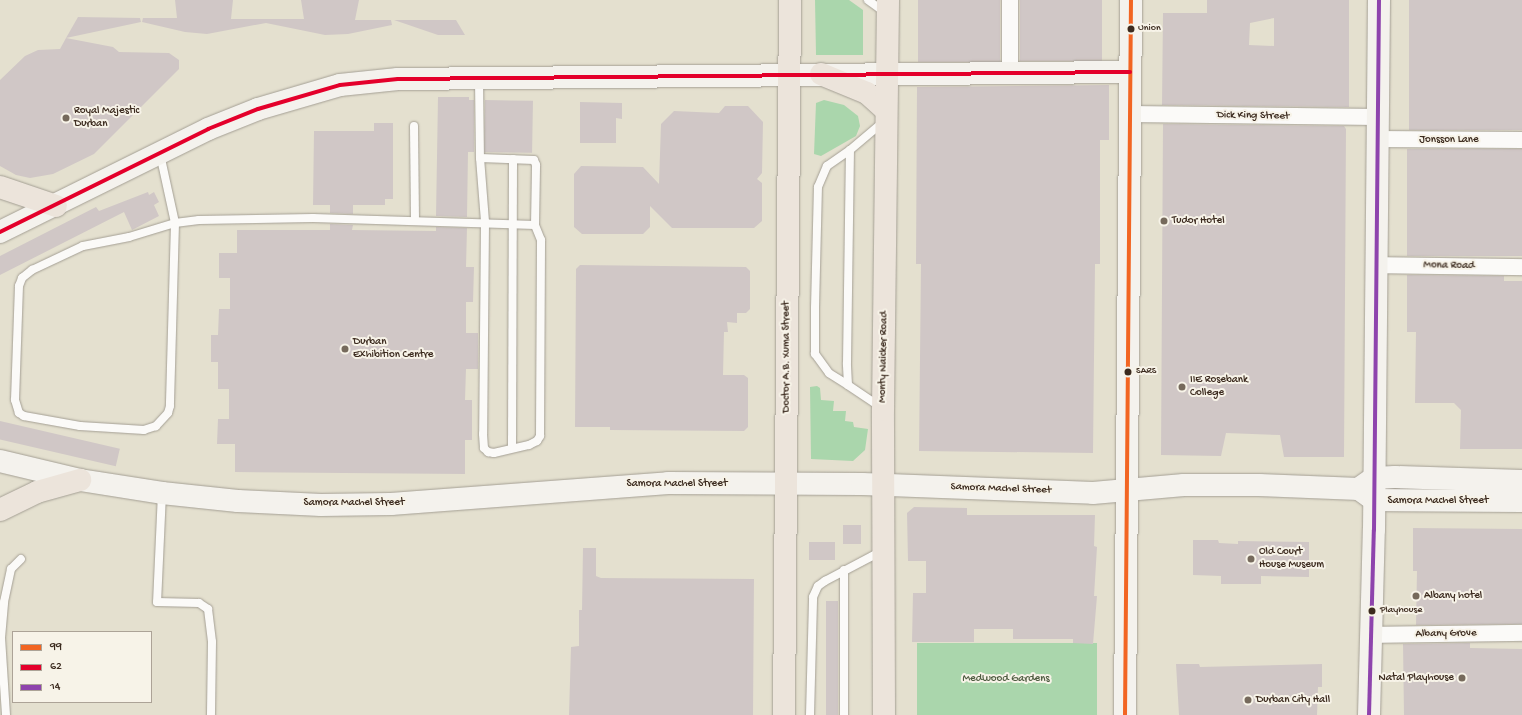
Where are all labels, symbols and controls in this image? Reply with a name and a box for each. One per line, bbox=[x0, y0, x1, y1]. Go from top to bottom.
place label: Union bbox=[1138, 23, 1161, 35]
marker: Union bbox=[1126, 24, 1136, 34]
place label: Royal Majestic Durban bbox=[74, 105, 139, 131]
street label: Dick King Street bbox=[1217, 109, 1289, 123]
marker: Royal Majestic Durban bbox=[61, 113, 71, 123]
street label: Jonsson Lane bbox=[1419, 133, 1479, 147]
place label: Tudor Hotel bbox=[1172, 214, 1225, 228]
marker: Tudor Hotel bbox=[1159, 216, 1169, 226]
street label: Mona Road bbox=[1423, 259, 1475, 273]
street label: Doctor A.B. Xuma Street bbox=[780, 301, 794, 413]
street label: Monty Naicker Road bbox=[877, 311, 891, 403]
place label: Durban Exhibition Centre bbox=[353, 336, 433, 362]
marker: Durban Exhibition Centre bbox=[340, 344, 350, 354]
place label: SARS bbox=[1136, 366, 1156, 378]
marker: SARS bbox=[1123, 367, 1133, 377]
place label: IIE Rosebank College bbox=[1190, 374, 1248, 400]
marker: IIE Rosebank College bbox=[1177, 382, 1187, 392]
street label: Samora Machel Street bbox=[627, 477, 727, 491]
street label: Samora Machel Street bbox=[950, 481, 1052, 497]
street label: Samora Machel Street bbox=[1388, 494, 1488, 508]
street label: Samora Machel Street bbox=[304, 496, 404, 510]
place label: Old Court House Museum bbox=[1259, 546, 1324, 572]
marker: Old Court House Museum bbox=[1246, 554, 1256, 564]
place label: Albany hotel bbox=[1424, 589, 1482, 603]
marker: Albany hotel bbox=[1411, 591, 1421, 601]
place label: Playhouse bbox=[1380, 605, 1422, 617]
marker: Playhouse bbox=[1367, 606, 1377, 616]
street label: Albany Grove bbox=[1415, 627, 1477, 641]
legend bbox=[12, 631, 152, 703]
text: 99 bbox=[50, 640, 62, 654]
text: 62 bbox=[50, 660, 62, 674]
place label: Natal Playhouse bbox=[1379, 671, 1454, 685]
park label: Medwood Gardens bbox=[962, 672, 1050, 686]
marker: Natal Playhouse bbox=[1457, 673, 1467, 683]
text: 14 bbox=[50, 680, 61, 694]
place label: Durban City Hall bbox=[1256, 693, 1330, 707]
marker: Durban City Hall bbox=[1243, 695, 1253, 705]

